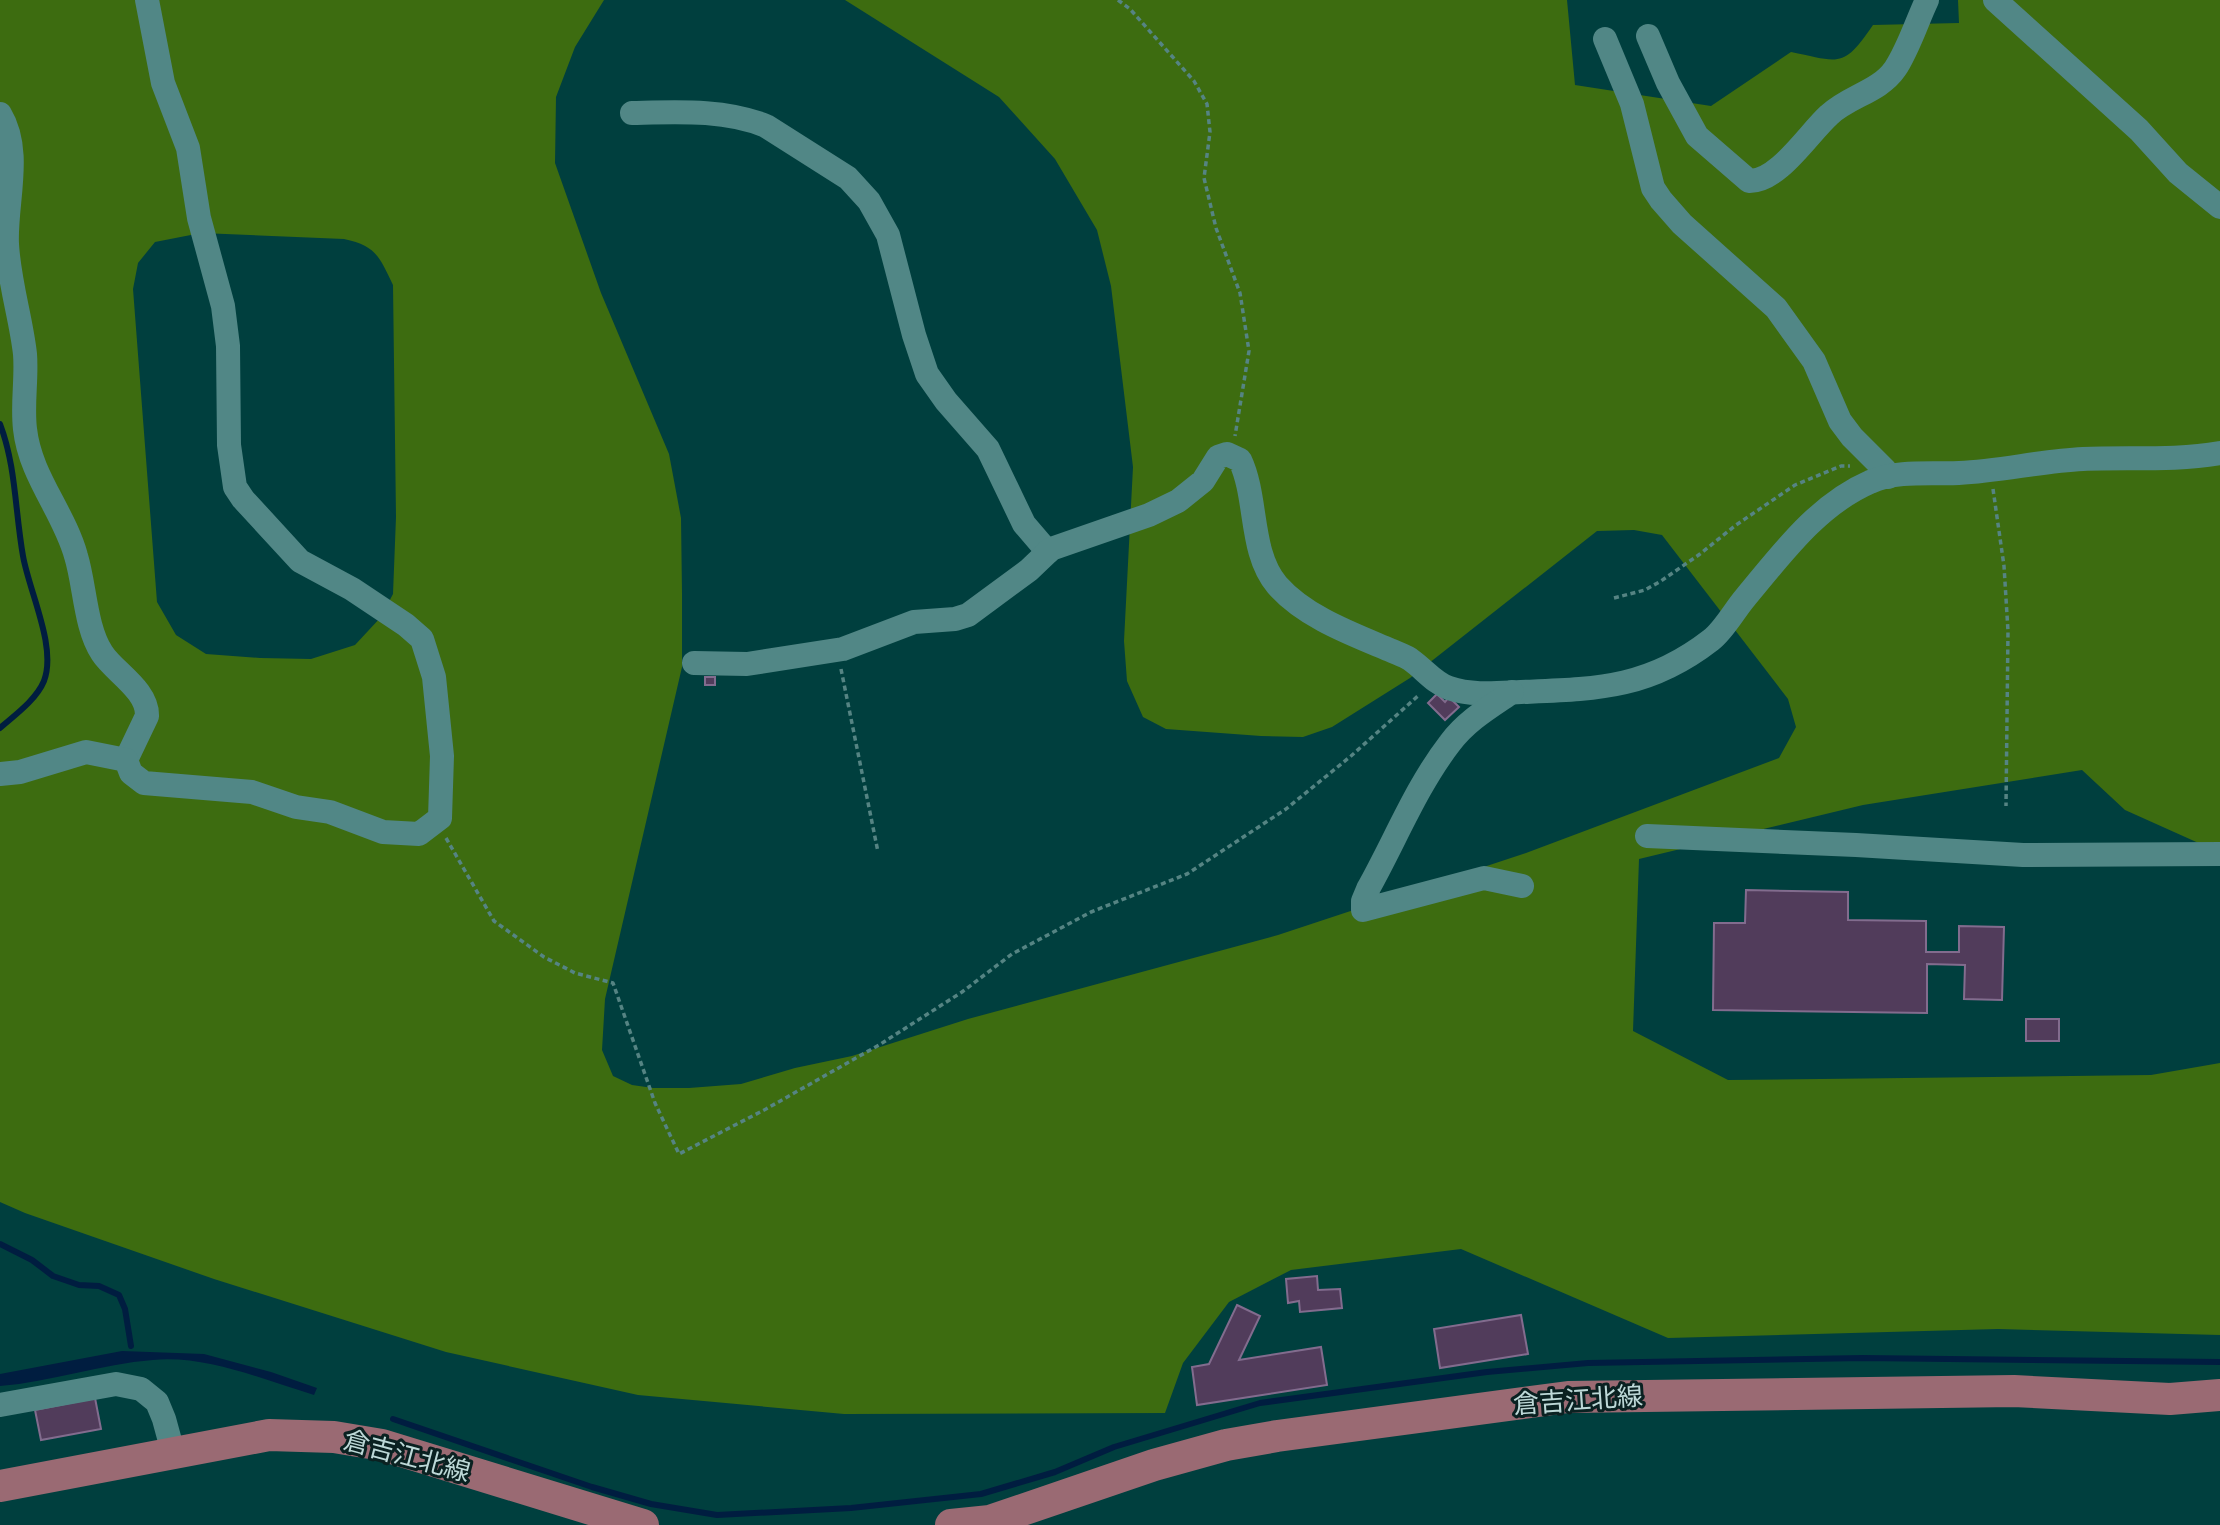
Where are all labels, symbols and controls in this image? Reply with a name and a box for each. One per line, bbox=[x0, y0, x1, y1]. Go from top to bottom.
street label: 倉吉江北線 bbox=[1512, 1382, 1644, 1419]
street label: 倉吉江北線 bbox=[341, 1427, 473, 1486]

